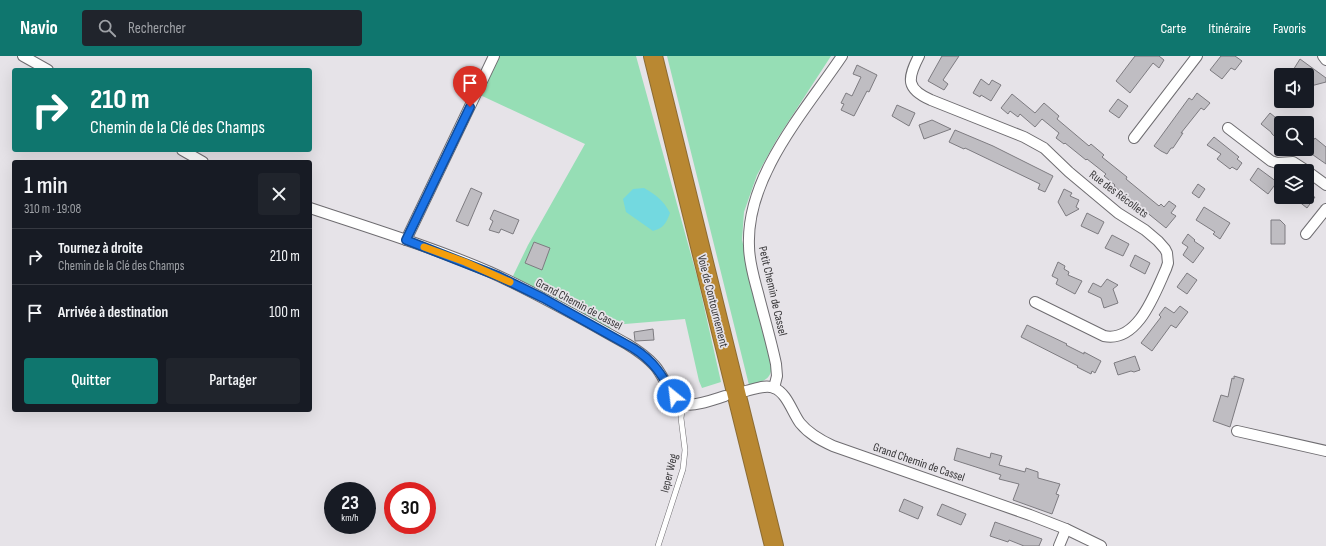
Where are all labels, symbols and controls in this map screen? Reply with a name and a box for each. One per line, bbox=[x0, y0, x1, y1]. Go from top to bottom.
search box bbox=[82, 10, 362, 46]
text: Navio bbox=[20, 17, 58, 40]
icon: search bbox=[96, 17, 118, 39]
text: Rechercher bbox=[128, 19, 186, 38]
text: Carte bbox=[1160, 20, 1186, 37]
text: Itinéraire bbox=[1208, 20, 1251, 37]
text: Favoris bbox=[1273, 20, 1306, 37]
pin bbox=[453, 66, 487, 107]
map controls bbox=[1274, 68, 1314, 204]
button: sound bbox=[1274, 68, 1314, 108]
icon: arrive bbox=[459, 72, 481, 94]
text: 210 m bbox=[90, 83, 150, 116]
icon: right bbox=[24, 84, 76, 136]
button: search bbox=[1274, 116, 1314, 156]
text: Chemin de la Clé des Champs bbox=[90, 117, 265, 138]
button: layers bbox=[1274, 164, 1314, 204]
street label: Rue des Récollets bbox=[1086, 167, 1151, 222]
text: 1 min bbox=[24, 171, 68, 200]
button: close bbox=[258, 173, 300, 215]
text: 310 m · 19:08 bbox=[24, 201, 81, 217]
text: Tournez à droite bbox=[58, 239, 143, 258]
street label: Petit Chemin de Cassel bbox=[755, 245, 790, 337]
icon: right bbox=[24, 246, 46, 268]
text: 210 m bbox=[270, 247, 300, 266]
street label: Voie de Contournement bbox=[694, 253, 731, 349]
text: Chemin de la Clé des Champs bbox=[58, 258, 184, 274]
street label: Grand Chemin de Cassel bbox=[533, 275, 625, 334]
icon: arrive bbox=[24, 302, 46, 324]
text: Arrivée à destination bbox=[58, 303, 168, 322]
text: 100 m bbox=[269, 303, 300, 322]
button: Quitter bbox=[24, 358, 158, 404]
button: Partager bbox=[166, 358, 300, 404]
position arrow bbox=[653, 375, 695, 417]
street label: Grand Chemin de Cassel bbox=[871, 440, 967, 485]
street label: Ieper Weg bbox=[657, 452, 682, 494]
speed limit sign: 30 bbox=[384, 482, 436, 534]
text: 23 bbox=[341, 491, 359, 515]
text: km/h bbox=[341, 512, 359, 524]

